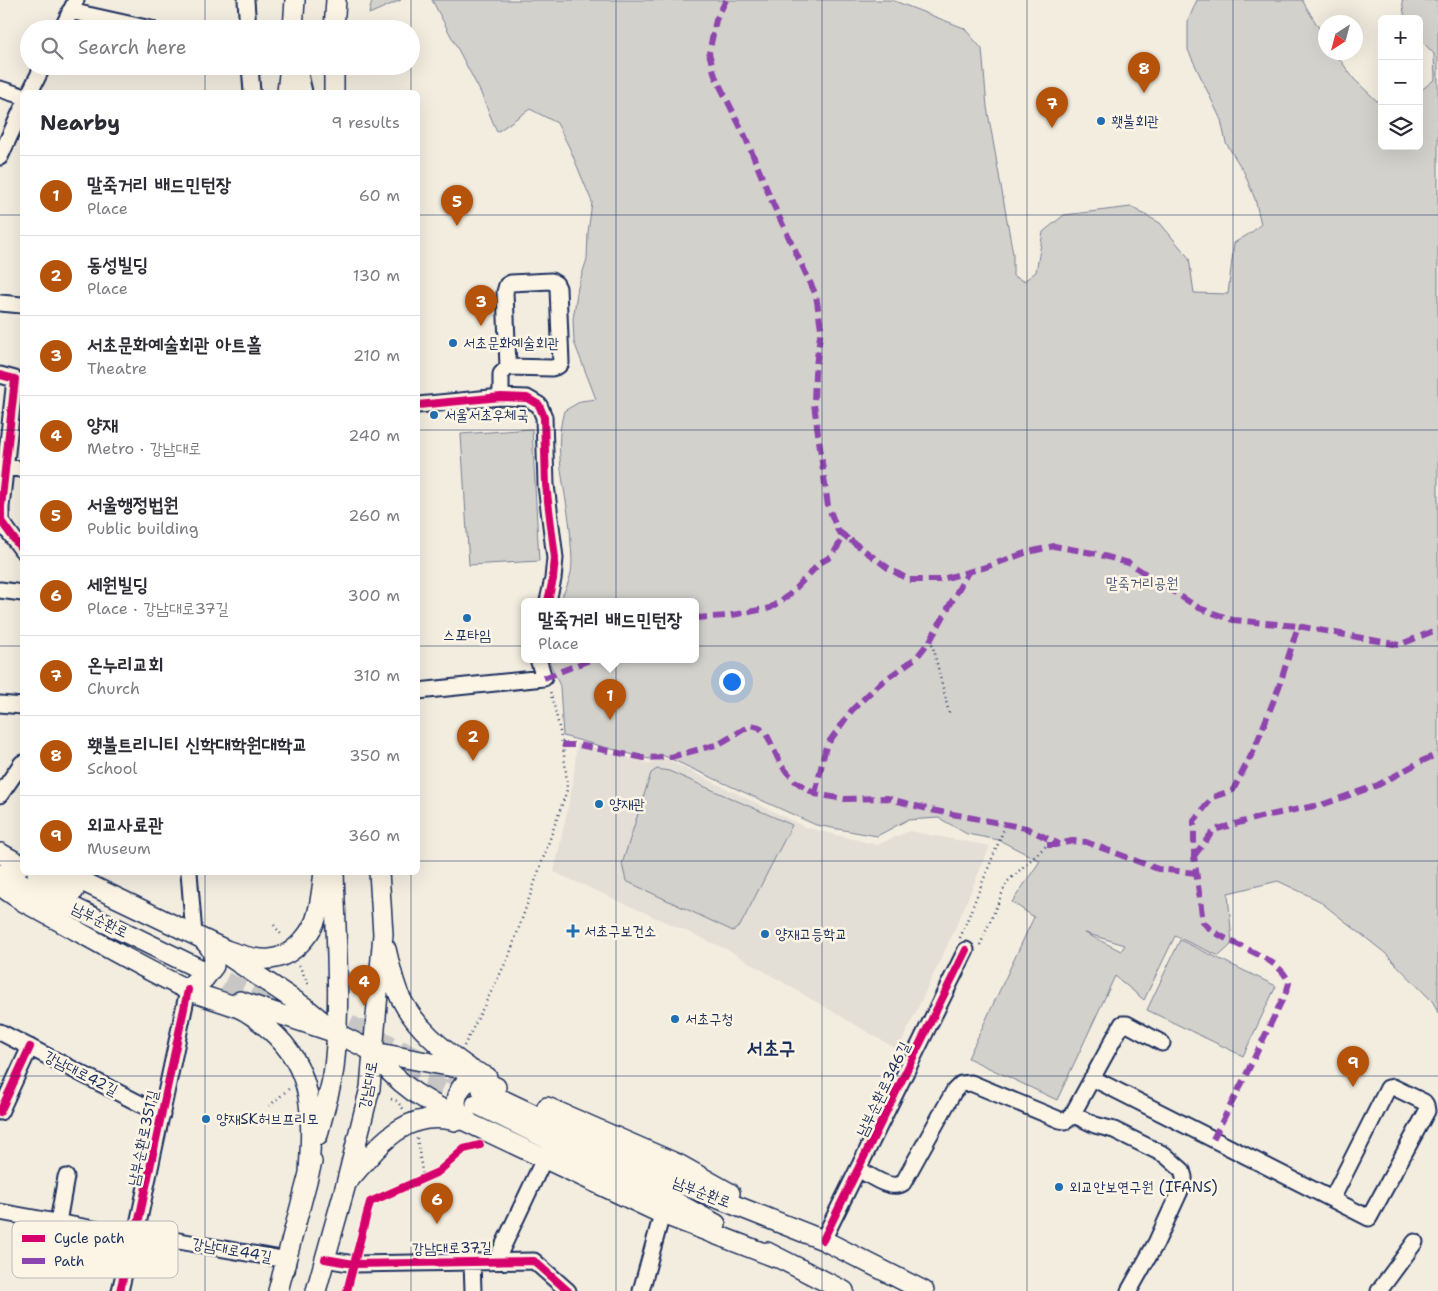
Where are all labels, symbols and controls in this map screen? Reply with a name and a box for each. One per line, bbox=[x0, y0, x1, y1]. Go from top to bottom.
north arrow bbox=[1318, 15, 1363, 60]
map controls bbox=[1378, 15, 1423, 150]
button: + bbox=[1378, 15, 1423, 60]
search box bbox=[20, 20, 420, 75]
icon: search bbox=[38, 34, 66, 62]
text: Search here bbox=[78, 35, 187, 60]
pin: 8 bbox=[1128, 52, 1160, 93]
button: − bbox=[1378, 60, 1423, 105]
pin: 7 bbox=[1036, 87, 1068, 128]
button: layers bbox=[1378, 105, 1423, 150]
text: Nearby bbox=[40, 109, 120, 137]
place label: 횃불회관 bbox=[1111, 111, 1159, 131]
text: 9 results bbox=[331, 112, 400, 133]
marker: 횃불회관 bbox=[1095, 115, 1107, 127]
text: 말죽거리 배드민턴장 bbox=[87, 172, 231, 197]
text: 1 bbox=[52, 185, 60, 206]
text: 60 m bbox=[359, 185, 400, 206]
pin: 5 bbox=[441, 185, 473, 226]
text: Place bbox=[87, 198, 128, 219]
text: 동성빌딩 bbox=[87, 252, 148, 277]
text: 2 bbox=[50, 265, 62, 286]
text: 130 m bbox=[353, 265, 400, 286]
text: Place bbox=[87, 278, 128, 299]
pin: 3 bbox=[465, 285, 497, 326]
text: 서초문화예술회관 아트홀 bbox=[87, 332, 262, 357]
place label: 서초문화예술회관 bbox=[463, 333, 560, 353]
marker: 서초문화예술회관 bbox=[447, 337, 459, 349]
text: 3 bbox=[50, 345, 62, 366]
text: 210 m bbox=[353, 345, 400, 366]
text: Theatre bbox=[87, 358, 147, 379]
place label: 서울서초우체국 bbox=[444, 405, 529, 425]
marker: 서울서초우체국 bbox=[428, 409, 440, 421]
text: 양재 bbox=[87, 412, 118, 437]
text: 4 bbox=[50, 425, 62, 446]
text: 240 m bbox=[348, 425, 400, 446]
text: Metro · 강남대로 bbox=[87, 438, 201, 459]
text: 서울행정법원 bbox=[87, 492, 179, 517]
text: 5 bbox=[51, 505, 61, 526]
text: 260 m bbox=[348, 505, 400, 526]
text: Public building bbox=[87, 518, 199, 539]
text: 세원빌딩 bbox=[87, 572, 148, 597]
park label: 말죽거리공원 bbox=[1106, 573, 1178, 593]
text: 6 bbox=[50, 585, 62, 606]
text: 300 m bbox=[348, 585, 400, 606]
text: Place · 강남대로37길 bbox=[87, 598, 229, 619]
popup bbox=[521, 598, 699, 663]
text: 말죽거리 배드민턴장 bbox=[538, 607, 682, 632]
marker: 스포타임 bbox=[461, 612, 473, 624]
place label: 스포타임 bbox=[443, 625, 491, 645]
text: Place bbox=[538, 633, 579, 654]
text: 온누리교회 bbox=[87, 652, 163, 677]
text: 7 bbox=[50, 665, 62, 686]
text: 310 m bbox=[353, 665, 400, 686]
your location bbox=[719, 669, 745, 695]
text: Church bbox=[87, 678, 140, 699]
pin: 1 bbox=[594, 679, 626, 720]
pin: 2 bbox=[457, 720, 489, 761]
text: 횃불트리니티 신학대학원대학교 bbox=[87, 732, 308, 757]
text: 8 bbox=[50, 745, 62, 766]
text: 350 m bbox=[349, 745, 400, 766]
text: School bbox=[87, 758, 137, 779]
place label: 양재관 bbox=[609, 794, 645, 814]
marker: 양재관 bbox=[593, 798, 605, 810]
text: 외교사료관 bbox=[87, 812, 163, 837]
text: 9 bbox=[50, 825, 62, 846]
text: 360 m bbox=[348, 825, 400, 846]
text: Museum bbox=[87, 838, 151, 859]
street label: 남부순환로 bbox=[68, 898, 132, 942]
place label: 서초구보건소 bbox=[584, 921, 656, 941]
marker: 서초구보건소 bbox=[566, 924, 580, 938]
place label: 양재고등학교 bbox=[775, 924, 847, 944]
marker: 양재고등학교 bbox=[759, 928, 771, 940]
pin: 4 bbox=[348, 965, 380, 1006]
place label: 서초구청 bbox=[685, 1009, 733, 1029]
marker: 서초구청 bbox=[669, 1013, 681, 1025]
district label: 서초구 bbox=[747, 1035, 795, 1061]
street label: 남부순환로346길 bbox=[851, 1038, 915, 1140]
street label: 강남대로42길 bbox=[41, 1046, 121, 1100]
pin: 9 bbox=[1337, 1046, 1369, 1087]
street label: 강남대로 bbox=[354, 1059, 382, 1111]
street label: 남부순환로351길 bbox=[123, 1088, 163, 1188]
place label: 양재SK허브프리모 bbox=[216, 1109, 319, 1129]
marker: 양재SK허브프리모 bbox=[200, 1113, 212, 1125]
street label: 남부순환로 bbox=[670, 1172, 734, 1212]
place label: 외교안보연구원 (IFANS) bbox=[1069, 1177, 1218, 1197]
marker: 외교안보연구원 (IFANS) bbox=[1053, 1181, 1065, 1193]
pin: 6 bbox=[421, 1183, 453, 1224]
legend bbox=[12, 1221, 178, 1278]
text: Cycle path bbox=[54, 1229, 125, 1247]
street label: 강남대로44길 bbox=[190, 1233, 274, 1267]
street label: 강남대로37길 bbox=[412, 1237, 492, 1259]
text: Path bbox=[54, 1252, 85, 1270]

